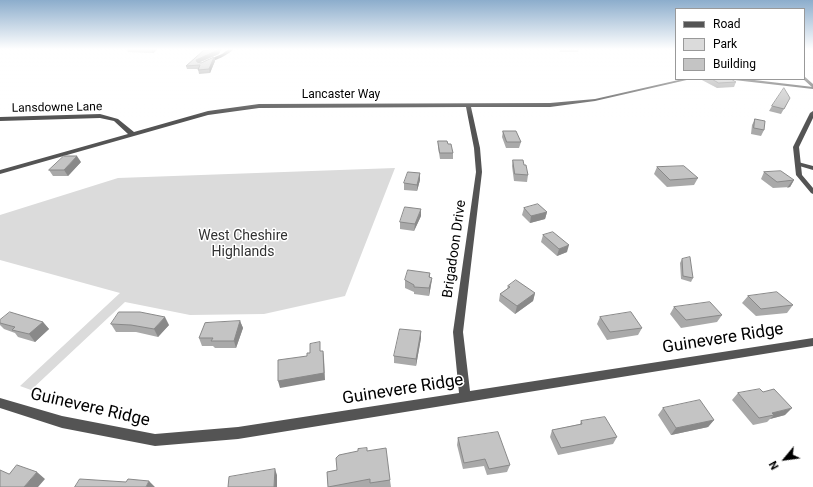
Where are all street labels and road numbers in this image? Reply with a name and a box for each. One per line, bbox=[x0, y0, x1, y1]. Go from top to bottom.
street label: Lancaster Way bbox=[302, 88, 380, 102]
street label: Lansdowne Lane bbox=[12, 100, 102, 116]
street label: Brigadoon Drive bbox=[440, 199, 470, 299]
street label: Guinevere Ridge bbox=[661, 319, 785, 359]
street label: Guinevere Ridge bbox=[341, 370, 465, 410]
street label: Guinevere Ridge bbox=[28, 384, 152, 432]

